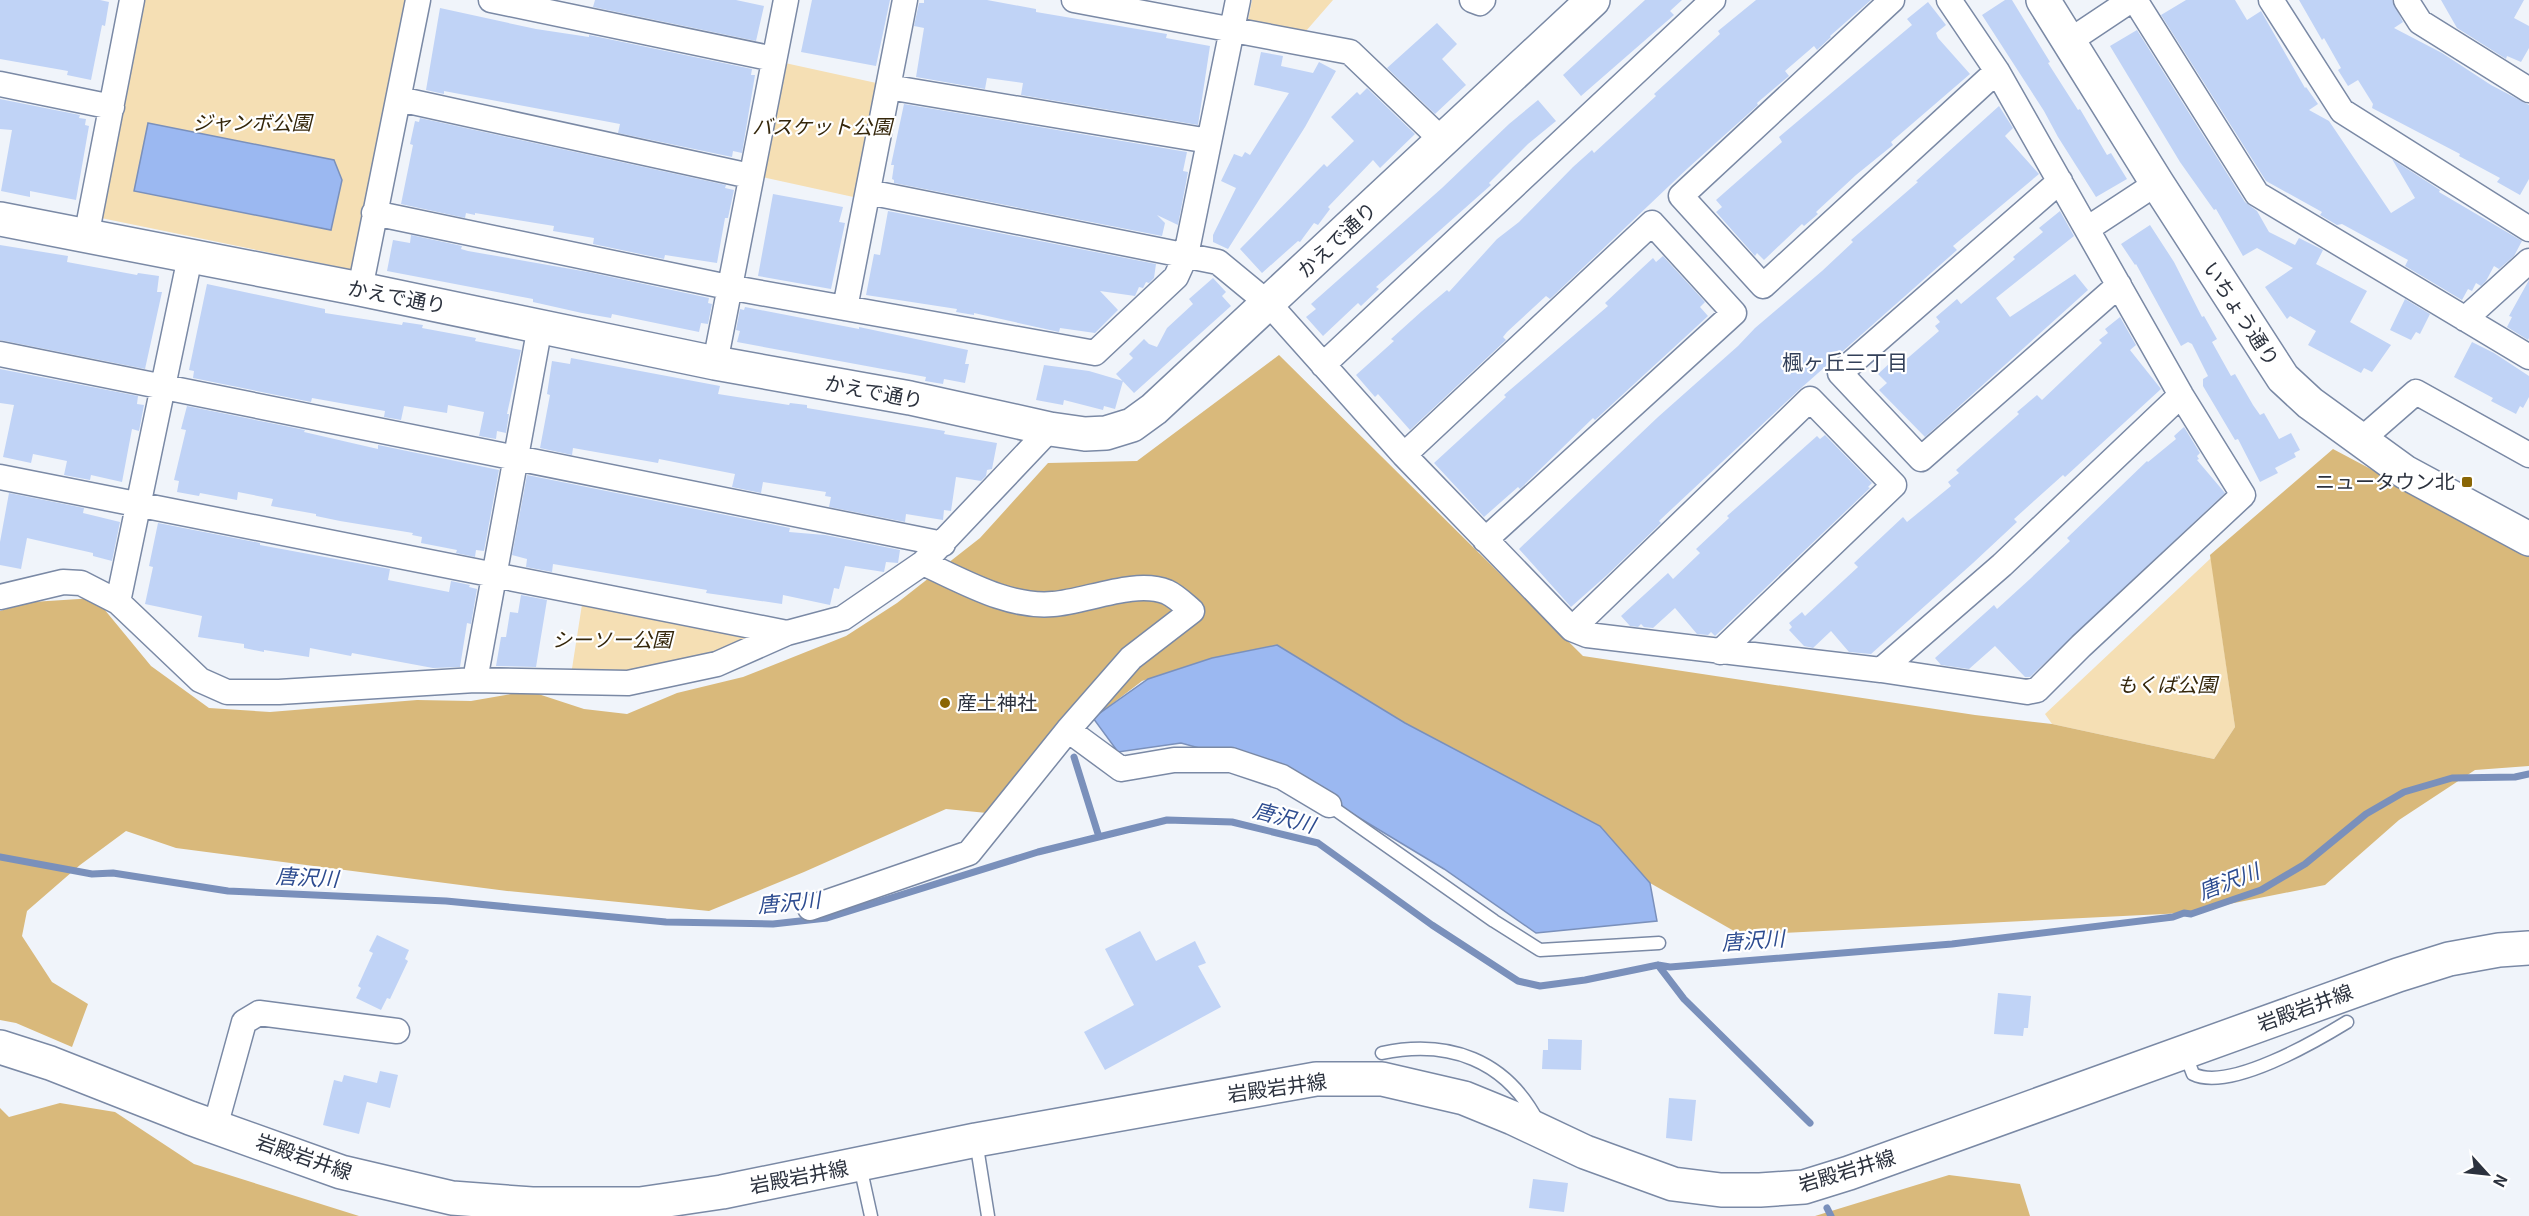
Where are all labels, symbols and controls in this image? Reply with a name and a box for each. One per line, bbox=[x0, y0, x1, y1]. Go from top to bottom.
park label: ジャンボ公園 bbox=[193, 107, 314, 136]
park label: バスケット公園 bbox=[752, 111, 895, 140]
street label: かえで通り bbox=[1290, 194, 1382, 283]
street label: いちょう通り bbox=[2197, 255, 2287, 371]
street label: かえで通り bbox=[346, 272, 449, 319]
district label: 楓ヶ丘三丁目 bbox=[1782, 346, 1908, 376]
street label: かえで通り bbox=[823, 367, 926, 414]
place label: ニュータウン北 bbox=[2315, 466, 2455, 495]
marker: ニュータウン北 bbox=[2460, 475, 2474, 489]
park label: シーソー公園 bbox=[552, 624, 675, 653]
park label: もくば公園 bbox=[2117, 669, 2220, 698]
place label: 産土神社 bbox=[957, 687, 1037, 716]
marker: 産土神社 bbox=[938, 696, 952, 710]
water label: 唐沢川 bbox=[1250, 793, 1321, 839]
water label: 唐沢川 bbox=[2193, 854, 2265, 905]
water label: 唐沢川 bbox=[275, 859, 341, 893]
water label: 唐沢川 bbox=[756, 883, 824, 919]
water label: 唐沢川 bbox=[1720, 922, 1787, 956]
street label: 岩殿岩井線 bbox=[2253, 976, 2356, 1037]
street label: 岩殿岩井線 bbox=[1225, 1065, 1328, 1108]
street label: 岩殿岩井線 bbox=[252, 1126, 356, 1186]
street label: 岩殿岩井線 bbox=[1795, 1141, 1899, 1198]
north arrow bbox=[2457, 1144, 2517, 1204]
street label: 岩殿岩井線 bbox=[747, 1152, 851, 1199]
text: N bbox=[2488, 1170, 2515, 1192]

